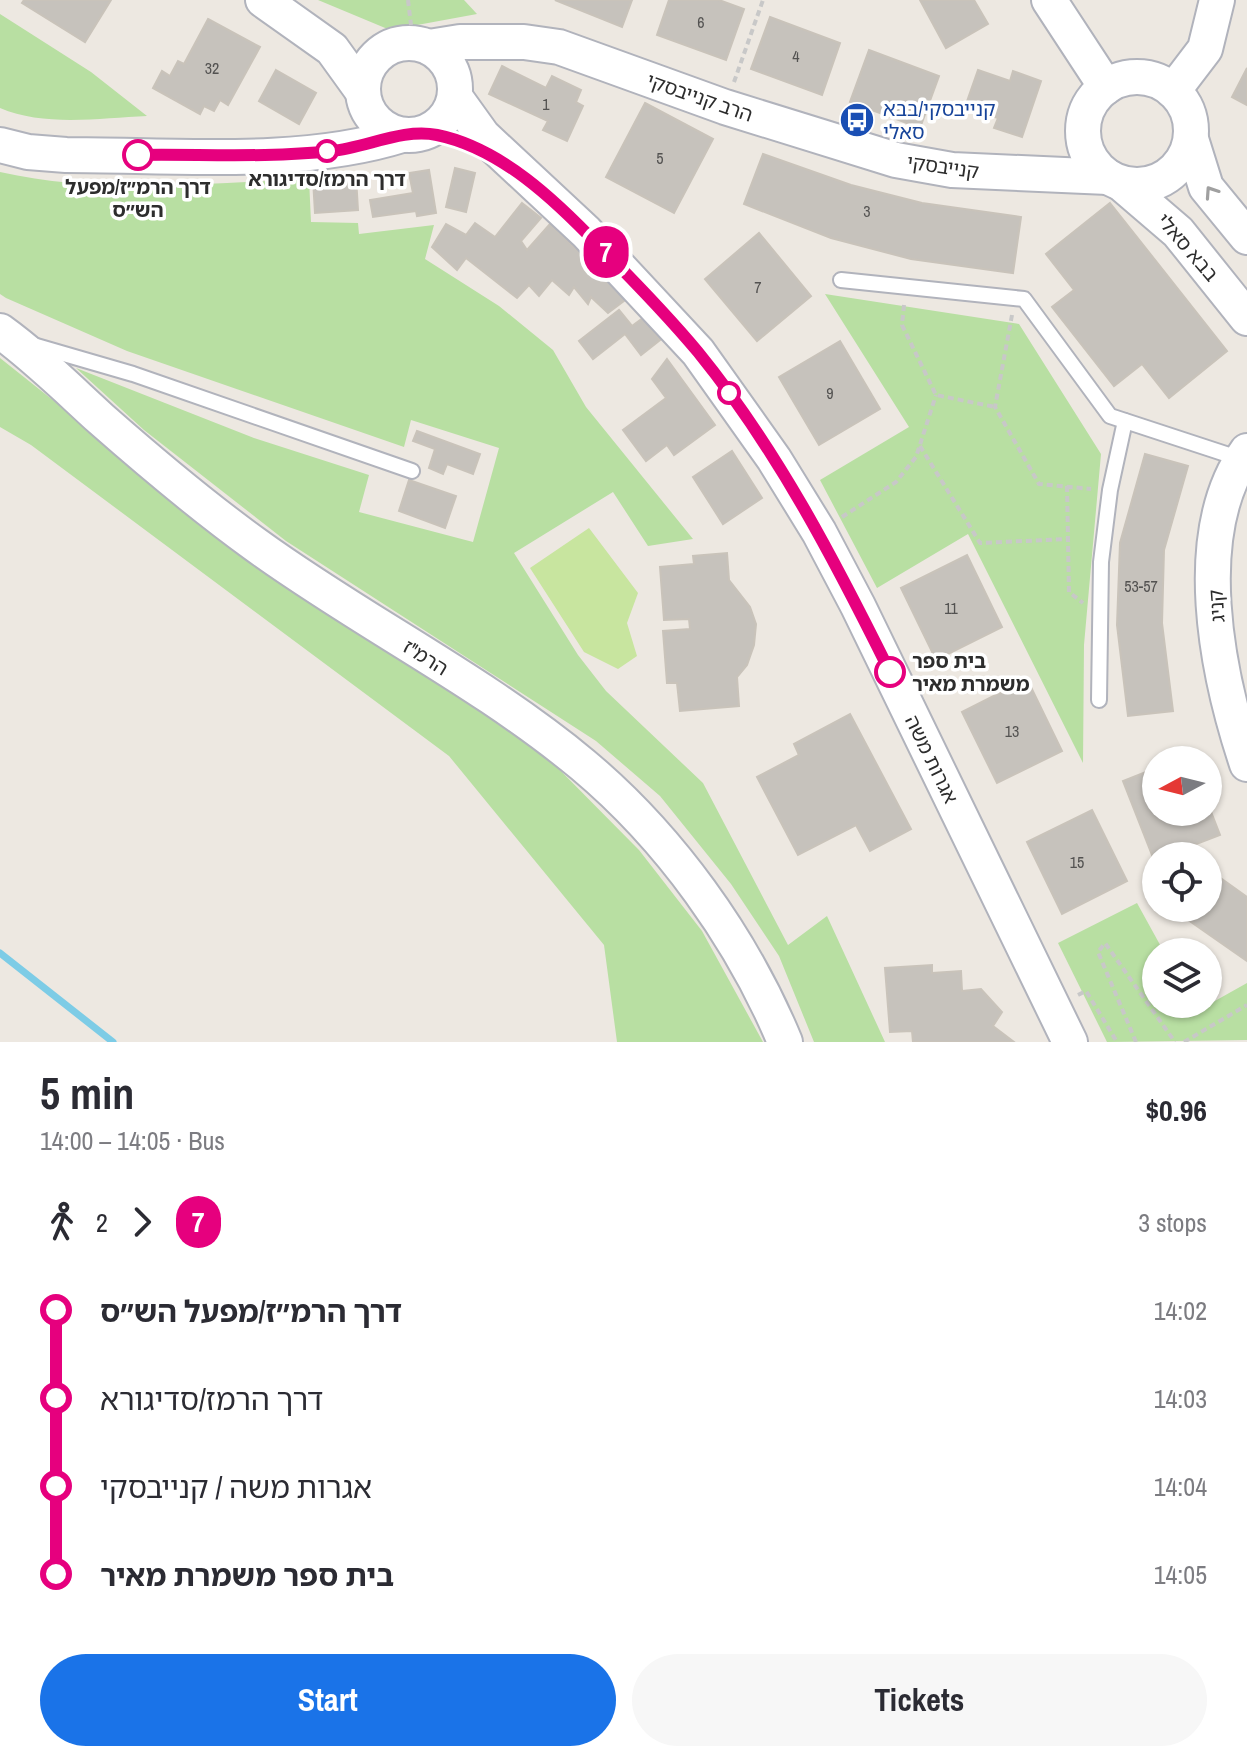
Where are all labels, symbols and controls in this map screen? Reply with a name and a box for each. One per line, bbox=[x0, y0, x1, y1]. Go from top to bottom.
house number: 6 bbox=[697, 11, 705, 33]
house number: 4 bbox=[792, 45, 800, 67]
house number: 32 bbox=[205, 57, 219, 79]
street label: הרב קנייבסקי bbox=[643, 66, 757, 128]
house number: 1 bbox=[542, 93, 550, 115]
place label: קנייבסקי/בבא סאלי bbox=[883, 95, 996, 145]
bus stop icon: קנייבסקי/בבא סאלי bbox=[838, 101, 876, 139]
marker: דרך הרמ״ז/מפעל הש״ס bbox=[123, 140, 153, 170]
marker: דרך הרמז/סדיגורא bbox=[316, 140, 338, 162]
house number: 5 bbox=[656, 147, 664, 169]
street label: קנייבסקי bbox=[905, 148, 981, 184]
place label: דרך הרמז/סדיגורא bbox=[248, 165, 406, 192]
place label: דרך הרמ״ז/מפעל הש״ס bbox=[65, 173, 211, 223]
one-way arrow bbox=[1206, 186, 1221, 200]
house number: 3 bbox=[863, 200, 871, 222]
street label: בבא סאלי bbox=[1151, 207, 1225, 287]
line badge: 7 bbox=[580, 226, 632, 278]
text: 7 bbox=[600, 233, 612, 271]
house number: 7 bbox=[754, 276, 762, 298]
unlabelled marker bbox=[718, 382, 740, 404]
house number: 9 bbox=[826, 382, 834, 404]
house number: 53-57 bbox=[1124, 575, 1158, 597]
street label: קניג bbox=[1201, 588, 1231, 624]
house number: 11 bbox=[944, 597, 959, 619]
street label: הרמ"ז bbox=[398, 633, 454, 681]
place label: בית ספר משמרת מאיר bbox=[912, 647, 1029, 697]
marker: בית ספר משמרת מאיר bbox=[875, 657, 905, 687]
street label: אגרות משה bbox=[899, 710, 965, 808]
house number: 13 bbox=[1005, 720, 1019, 742]
north arrow bbox=[1142, 746, 1222, 826]
map controls bbox=[1142, 746, 1222, 1018]
button: locate bbox=[1142, 842, 1222, 922]
house number: 15 bbox=[1070, 851, 1084, 873]
button: layers bbox=[1142, 938, 1222, 1018]
text: 5 min bbox=[40, 1063, 134, 1123]
text: $0.96 bbox=[1145, 1090, 1207, 1130]
text: 14:00 – 14:05 · Bus bbox=[40, 1123, 225, 1158]
icon: walk bbox=[40, 1200, 84, 1244]
icon: forward bbox=[120, 1200, 164, 1244]
text: 7 bbox=[192, 1203, 205, 1241]
text: 2 bbox=[96, 1205, 108, 1240]
text: 3 stops bbox=[1138, 1205, 1207, 1240]
text: דרך הרמ״ז/מפעל הש״ס bbox=[100, 1291, 402, 1331]
text: 14:02 bbox=[1154, 1293, 1207, 1328]
text: דרך הרמז/סדיגורא bbox=[100, 1379, 323, 1419]
text: 14:03 bbox=[1154, 1381, 1207, 1416]
text: אגרות משה / קנייבסקי bbox=[100, 1467, 372, 1507]
text: 14:04 bbox=[1154, 1469, 1207, 1504]
text: בית ספר משמרת מאיר bbox=[100, 1555, 394, 1595]
text: 14:05 bbox=[1154, 1557, 1207, 1592]
button: Start bbox=[40, 1654, 616, 1746]
button: Tickets bbox=[632, 1654, 1207, 1746]

